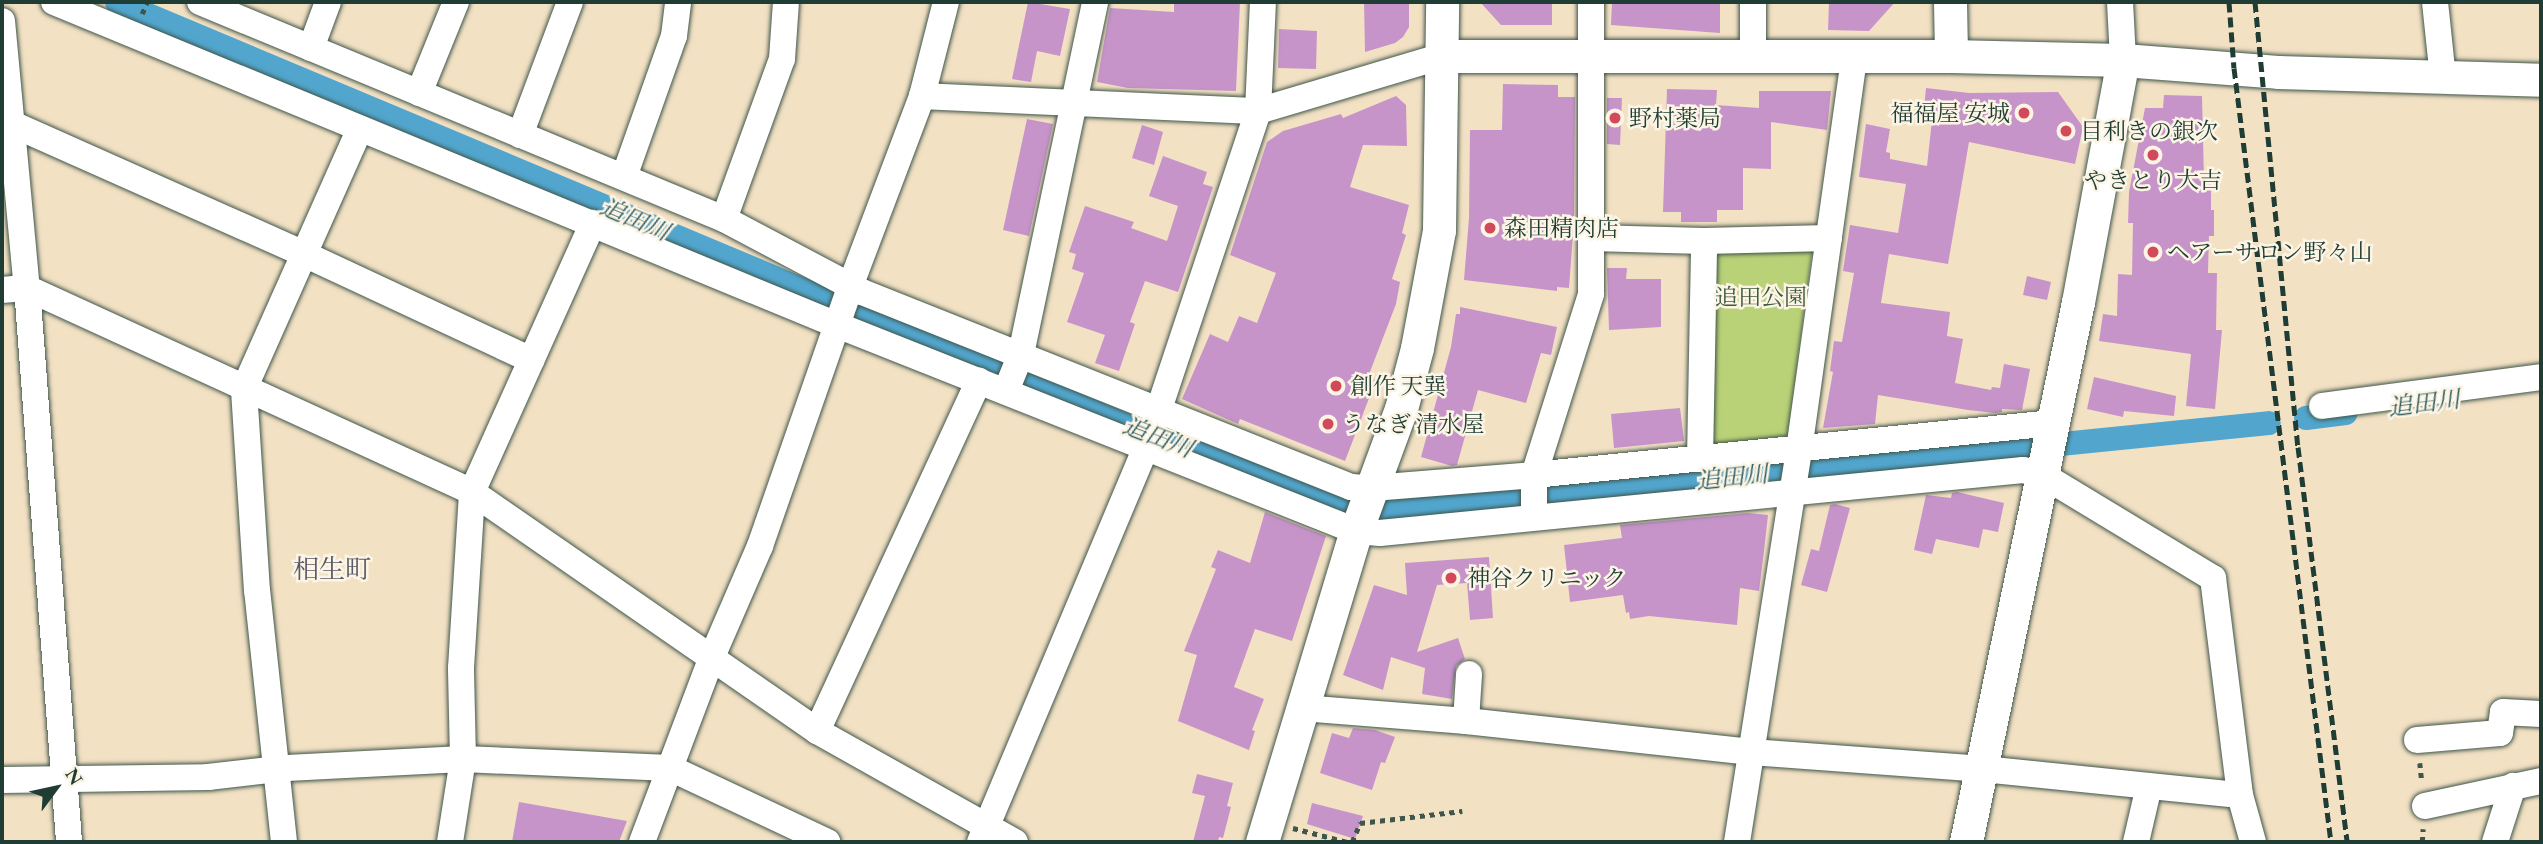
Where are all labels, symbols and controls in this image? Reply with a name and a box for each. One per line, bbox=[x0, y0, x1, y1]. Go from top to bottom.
place label: 福福屋 安城 bbox=[1890, 99, 2010, 127]
place label: 野村薬局 bbox=[1629, 104, 1721, 132]
marker: 福福屋 安城 bbox=[2016, 105, 2032, 121]
marker: 野村薬局 bbox=[1607, 110, 1623, 126]
place label: 目利きの銀次 bbox=[2080, 117, 2218, 145]
marker: 目利きの銀次 bbox=[2058, 123, 2074, 139]
marker: やきとり大吉 bbox=[2145, 147, 2161, 163]
place label: やきとり大吉 bbox=[2084, 166, 2222, 194]
water label: 追田川 bbox=[596, 192, 674, 246]
place label: 森田精肉店 bbox=[1504, 214, 1619, 242]
marker: 森田精肉店 bbox=[1482, 220, 1498, 236]
place label: ヘアーサロン野々山 bbox=[2167, 238, 2373, 266]
marker: ヘアーサロン野々山 bbox=[2145, 244, 2161, 260]
park label: 追田公園 bbox=[1715, 283, 1807, 311]
place label: 創作 天巽 bbox=[1350, 372, 1447, 400]
marker: 創作 天巽 bbox=[1328, 378, 1344, 394]
water label: 追田川 bbox=[2387, 384, 2461, 422]
place label: うなぎ 清水屋 bbox=[1342, 410, 1485, 438]
water label: 追田川 bbox=[1119, 411, 1197, 463]
marker: うなぎ 清水屋 bbox=[1320, 416, 1336, 432]
water label: 追田川 bbox=[1695, 459, 1769, 495]
district label: 相生町 bbox=[293, 554, 371, 586]
place label: 神谷クリニック bbox=[1467, 564, 1628, 592]
marker: 神谷クリニック bbox=[1441, 568, 1461, 588]
north arrow bbox=[21, 753, 91, 823]
text: N bbox=[59, 763, 89, 790]

